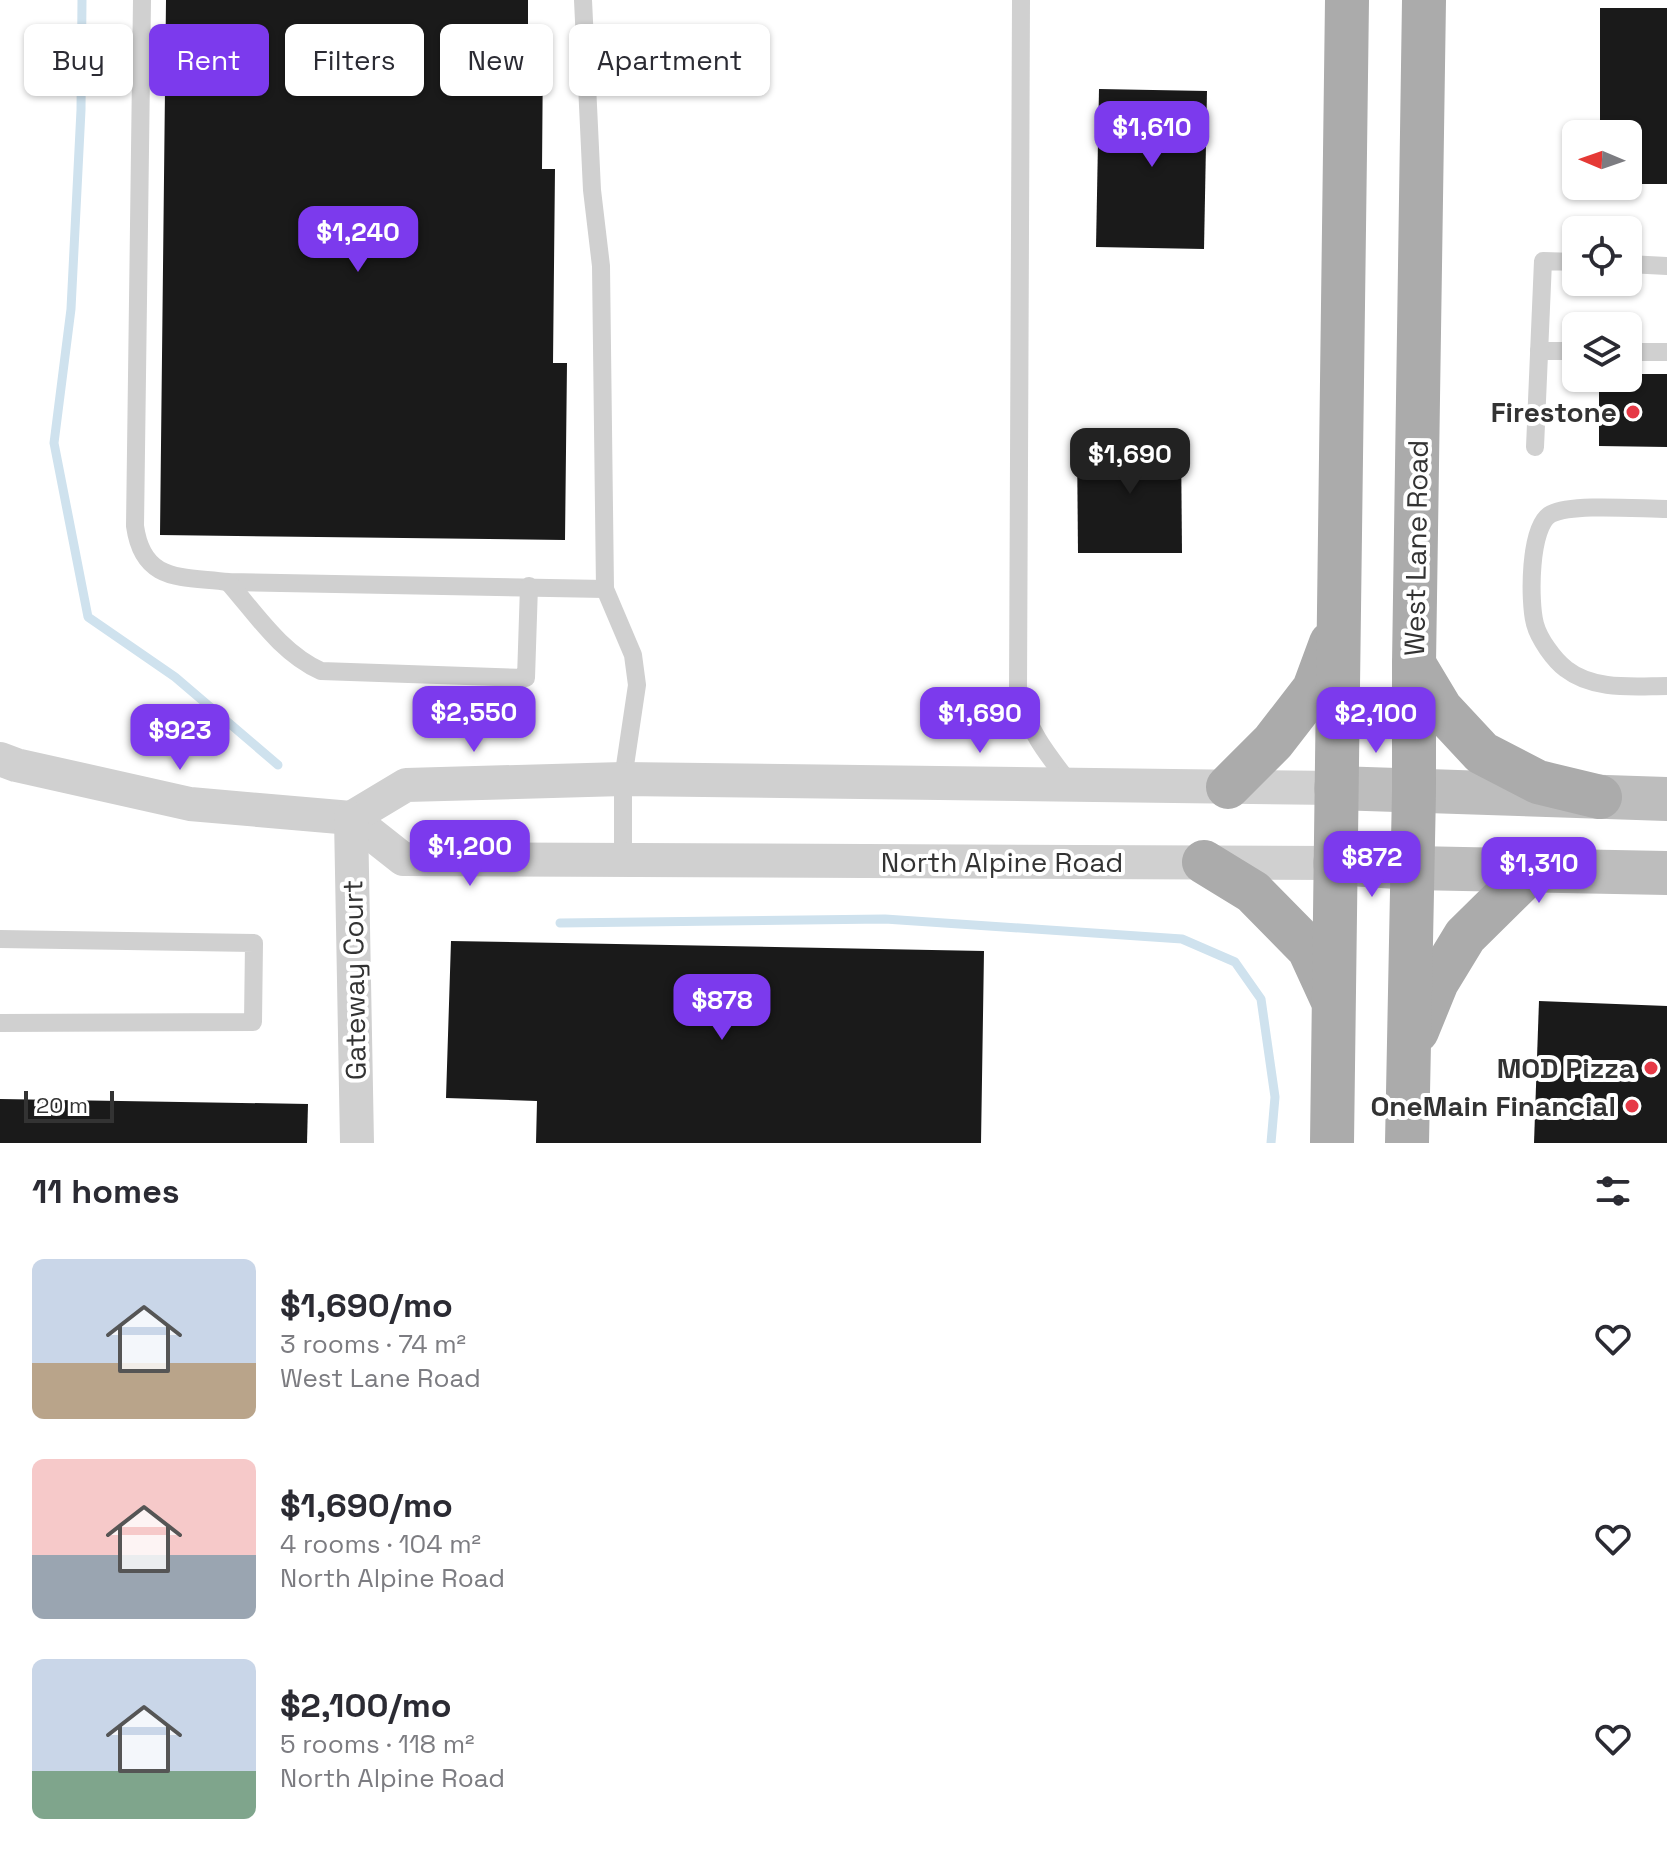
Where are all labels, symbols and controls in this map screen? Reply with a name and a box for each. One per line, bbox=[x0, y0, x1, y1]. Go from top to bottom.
chip: Buy bbox=[24, 24, 133, 96]
chip: Rent bbox=[149, 24, 269, 96]
chip: Filters bbox=[285, 24, 424, 96]
chip: New bbox=[440, 24, 553, 96]
chip: Apartment bbox=[569, 24, 770, 96]
pin: $1,610 bbox=[1087, 101, 1217, 169]
text: $1,610 bbox=[1112, 110, 1192, 144]
north arrow bbox=[1562, 120, 1642, 200]
map controls bbox=[1562, 120, 1642, 392]
pin: $1,240 bbox=[293, 206, 423, 274]
text: $1,240 bbox=[316, 215, 400, 249]
button: locate bbox=[1562, 216, 1642, 296]
button: layers bbox=[1562, 312, 1642, 392]
place label: Firestone bbox=[1491, 394, 1617, 430]
marker: Firestone bbox=[1624, 403, 1642, 421]
pin: $1,690 bbox=[1065, 428, 1195, 496]
text: $1,690 bbox=[1088, 437, 1172, 471]
street label: West Lane Road bbox=[1396, 440, 1436, 656]
pin: $2,550 bbox=[409, 686, 539, 754]
pin: $1,690 bbox=[915, 687, 1045, 755]
pin: $2,100 bbox=[1311, 687, 1441, 755]
text: $2,550 bbox=[431, 695, 517, 729]
text: $1,690 bbox=[938, 696, 1022, 730]
text: $2,100 bbox=[1335, 696, 1417, 730]
pin: $923 bbox=[133, 704, 227, 772]
text: $923 bbox=[148, 713, 212, 747]
pin: $1,200 bbox=[405, 820, 535, 888]
text: $1,200 bbox=[428, 829, 512, 863]
pin: $872 bbox=[1325, 831, 1419, 899]
pin: $1,310 bbox=[1474, 837, 1604, 905]
text: $872 bbox=[1342, 840, 1402, 874]
street label: North Alpine Road bbox=[881, 844, 1123, 880]
text: $1,310 bbox=[1499, 846, 1579, 880]
street label: Gateway Court bbox=[334, 879, 374, 1081]
pin: $878 bbox=[675, 974, 769, 1042]
text: $878 bbox=[691, 983, 753, 1017]
place label: MOD Pizza bbox=[1497, 1050, 1635, 1086]
marker: MOD Pizza bbox=[1642, 1059, 1660, 1077]
scale bar bbox=[24, 1087, 114, 1123]
place label: OneMain Financial bbox=[1370, 1088, 1616, 1124]
text: 20 m bbox=[36, 1091, 88, 1119]
marker: OneMain Financial bbox=[1623, 1097, 1641, 1115]
icon: filters bbox=[1591, 1169, 1635, 1213]
text: 11 homes bbox=[32, 1170, 180, 1213]
text: $1,690/mo bbox=[280, 1284, 453, 1327]
icon: home bbox=[96, 1291, 192, 1387]
icon: heart bbox=[1591, 1317, 1635, 1361]
text: 3 rooms · 74 m² bbox=[280, 1327, 466, 1361]
text: West Lane Road bbox=[280, 1361, 481, 1395]
text: $1,690/mo bbox=[280, 1484, 453, 1527]
icon: home bbox=[96, 1491, 192, 1587]
icon: heart bbox=[1591, 1517, 1635, 1561]
text: 4 rooms · 104 m² bbox=[280, 1527, 481, 1561]
text: North Alpine Road bbox=[280, 1561, 505, 1595]
text: $2,100/mo bbox=[280, 1684, 452, 1727]
icon: home bbox=[96, 1691, 192, 1787]
icon: heart bbox=[1591, 1717, 1635, 1761]
text: 5 rooms · 118 m² bbox=[280, 1727, 475, 1761]
text: North Alpine Road bbox=[280, 1761, 505, 1795]

